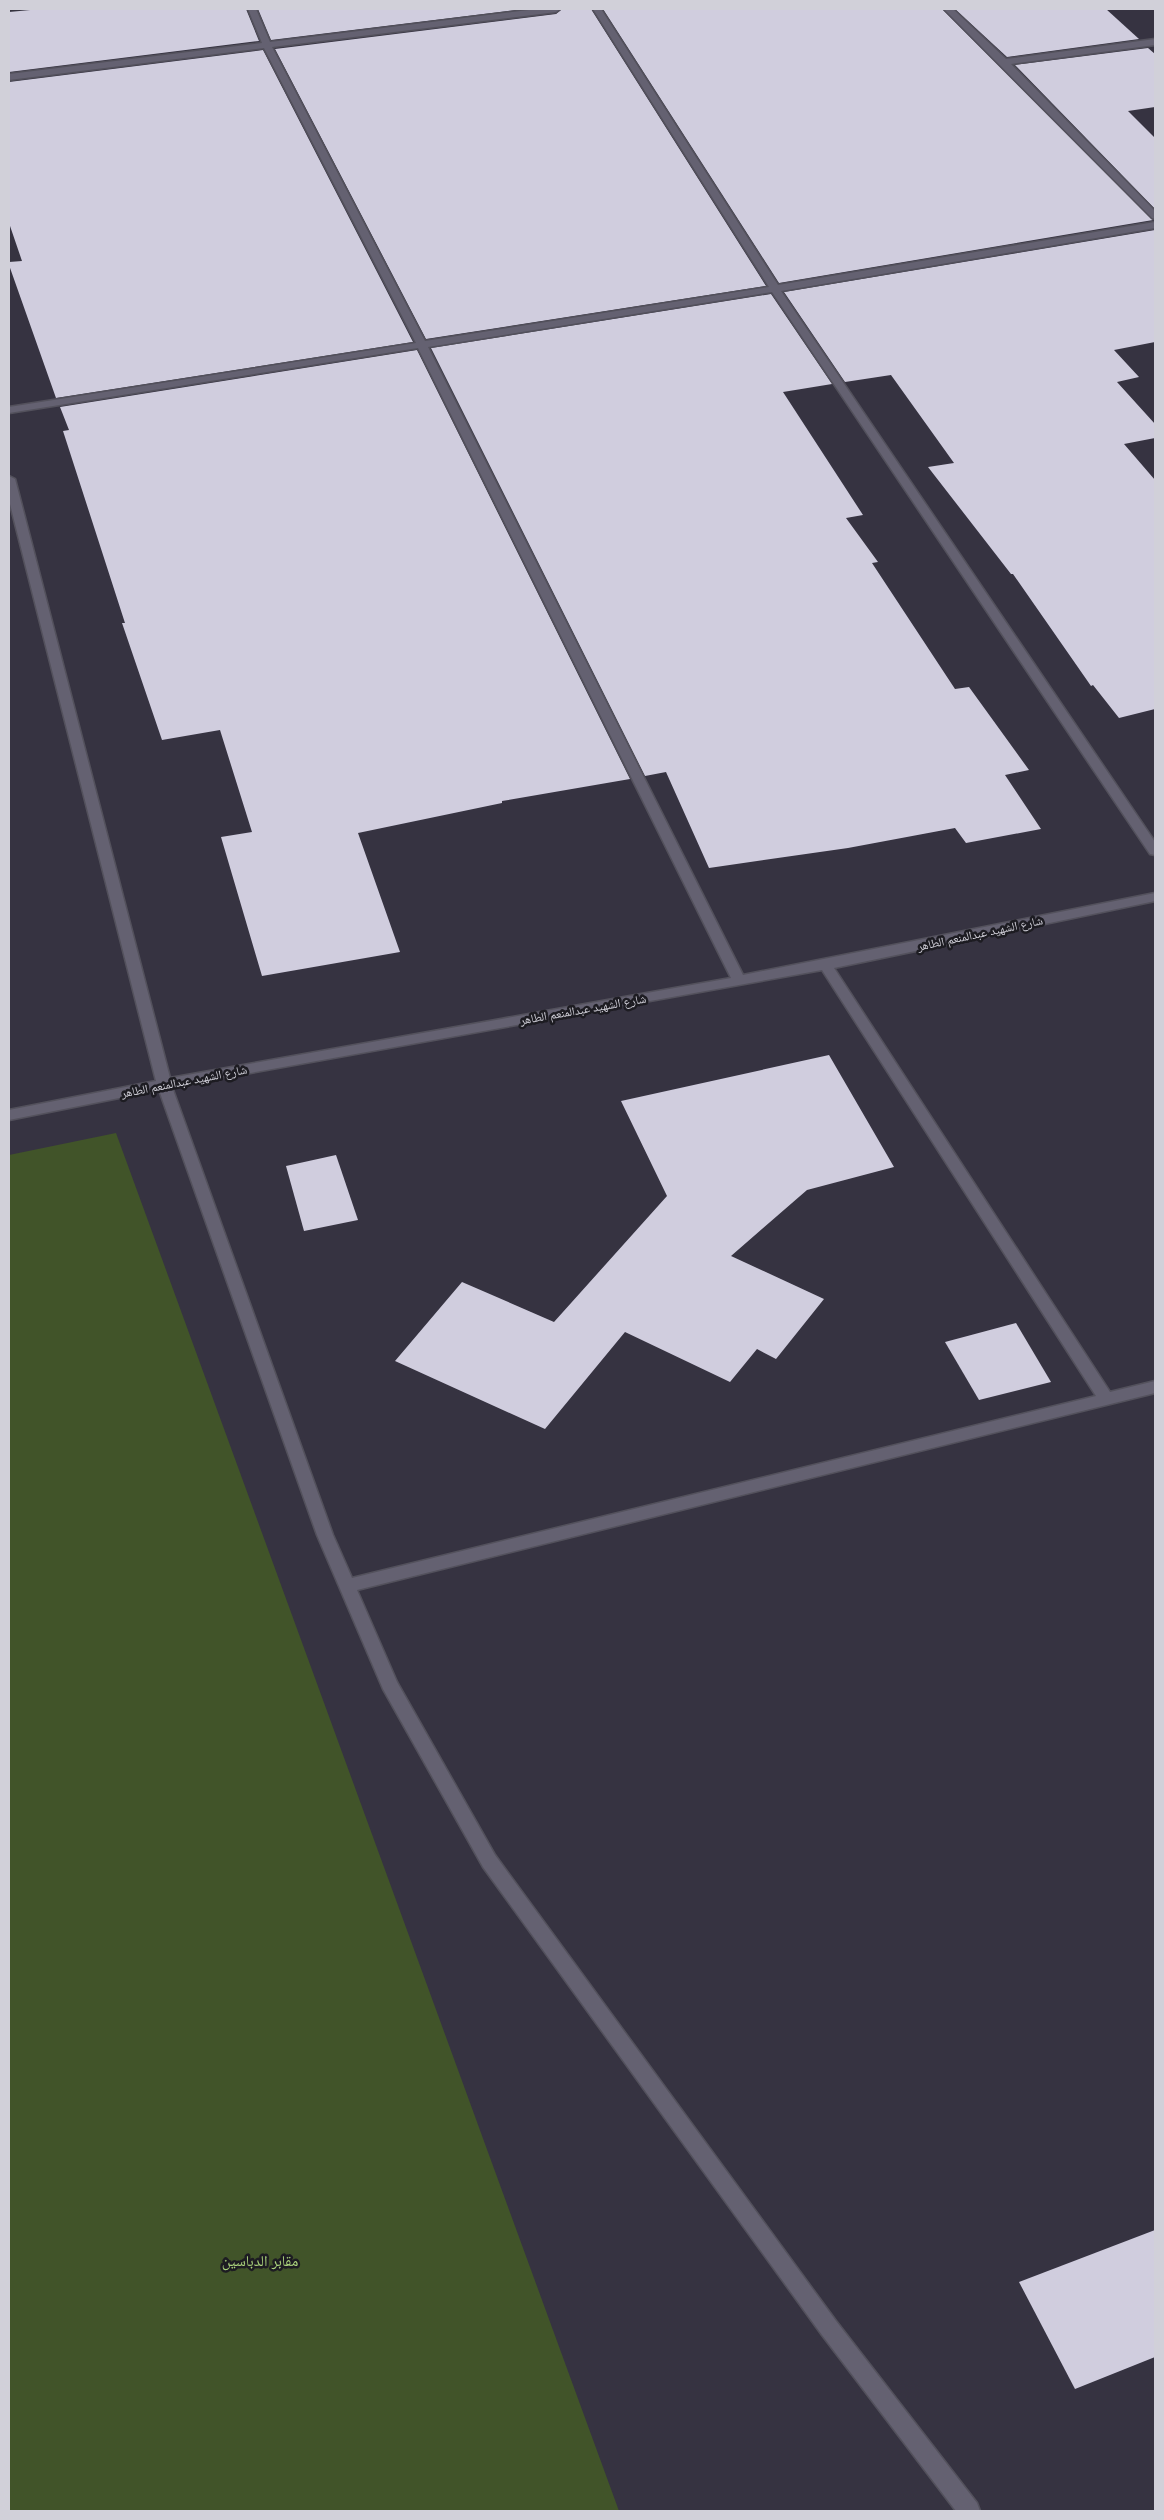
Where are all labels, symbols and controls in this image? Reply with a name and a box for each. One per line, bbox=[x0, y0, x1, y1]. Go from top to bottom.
street label: شارع الشهيد عبدالمنعم الطاهر bbox=[915, 912, 1044, 955]
street label: شارع الشهيد عبدالمنعم الطاهر bbox=[518, 990, 648, 1029]
street label: شارع الشهيد عبدالمنعم الطاهر bbox=[119, 1061, 249, 1102]
park label: مقابر الدباسين bbox=[222, 2251, 298, 2271]

